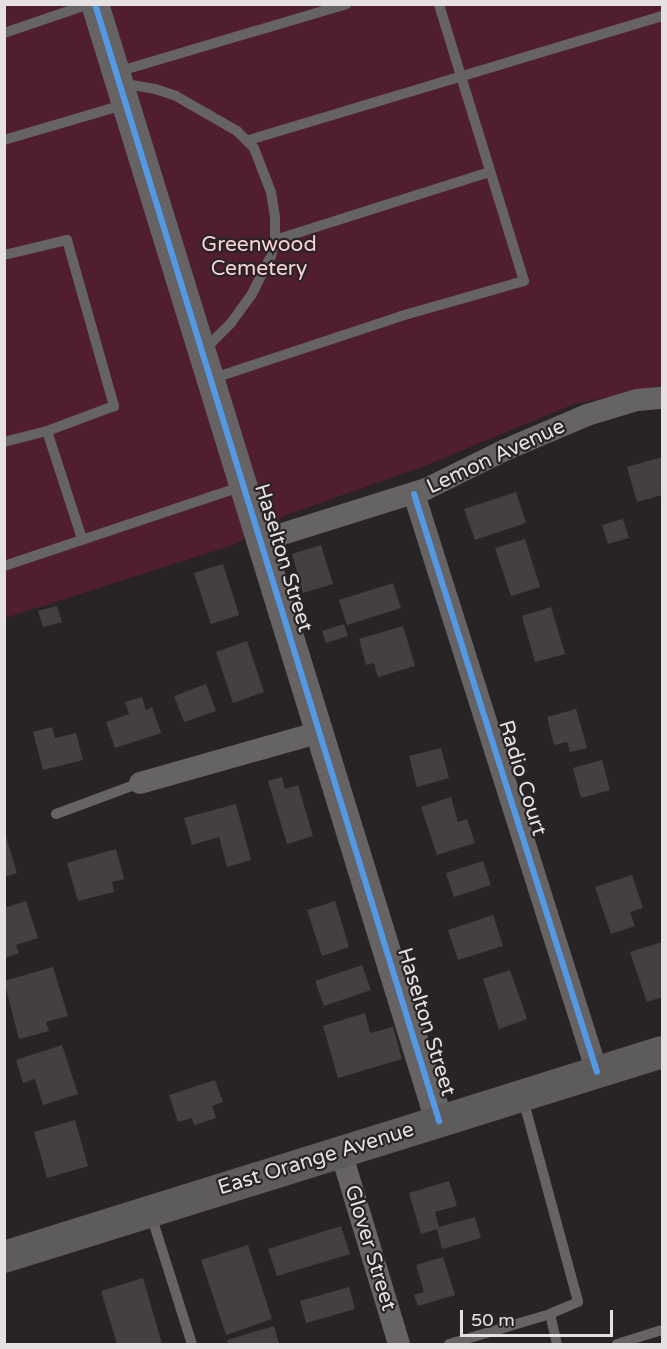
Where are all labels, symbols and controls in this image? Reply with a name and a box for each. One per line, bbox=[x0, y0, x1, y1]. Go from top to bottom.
park label: Greenwood Cemetery bbox=[201, 232, 317, 282]
street label: Lemon Avenue bbox=[423, 414, 569, 500]
street label: Haselton Street bbox=[248, 481, 318, 635]
street label: Radio Court bbox=[493, 717, 551, 839]
street label: Haselton Street bbox=[391, 945, 461, 1099]
street label: East Orange Avenue bbox=[215, 1117, 417, 1201]
street label: Glover Street bbox=[339, 1182, 401, 1314]
scale bar bbox=[463, 1298, 616, 1336]
text: 50 m bbox=[471, 1309, 515, 1331]

